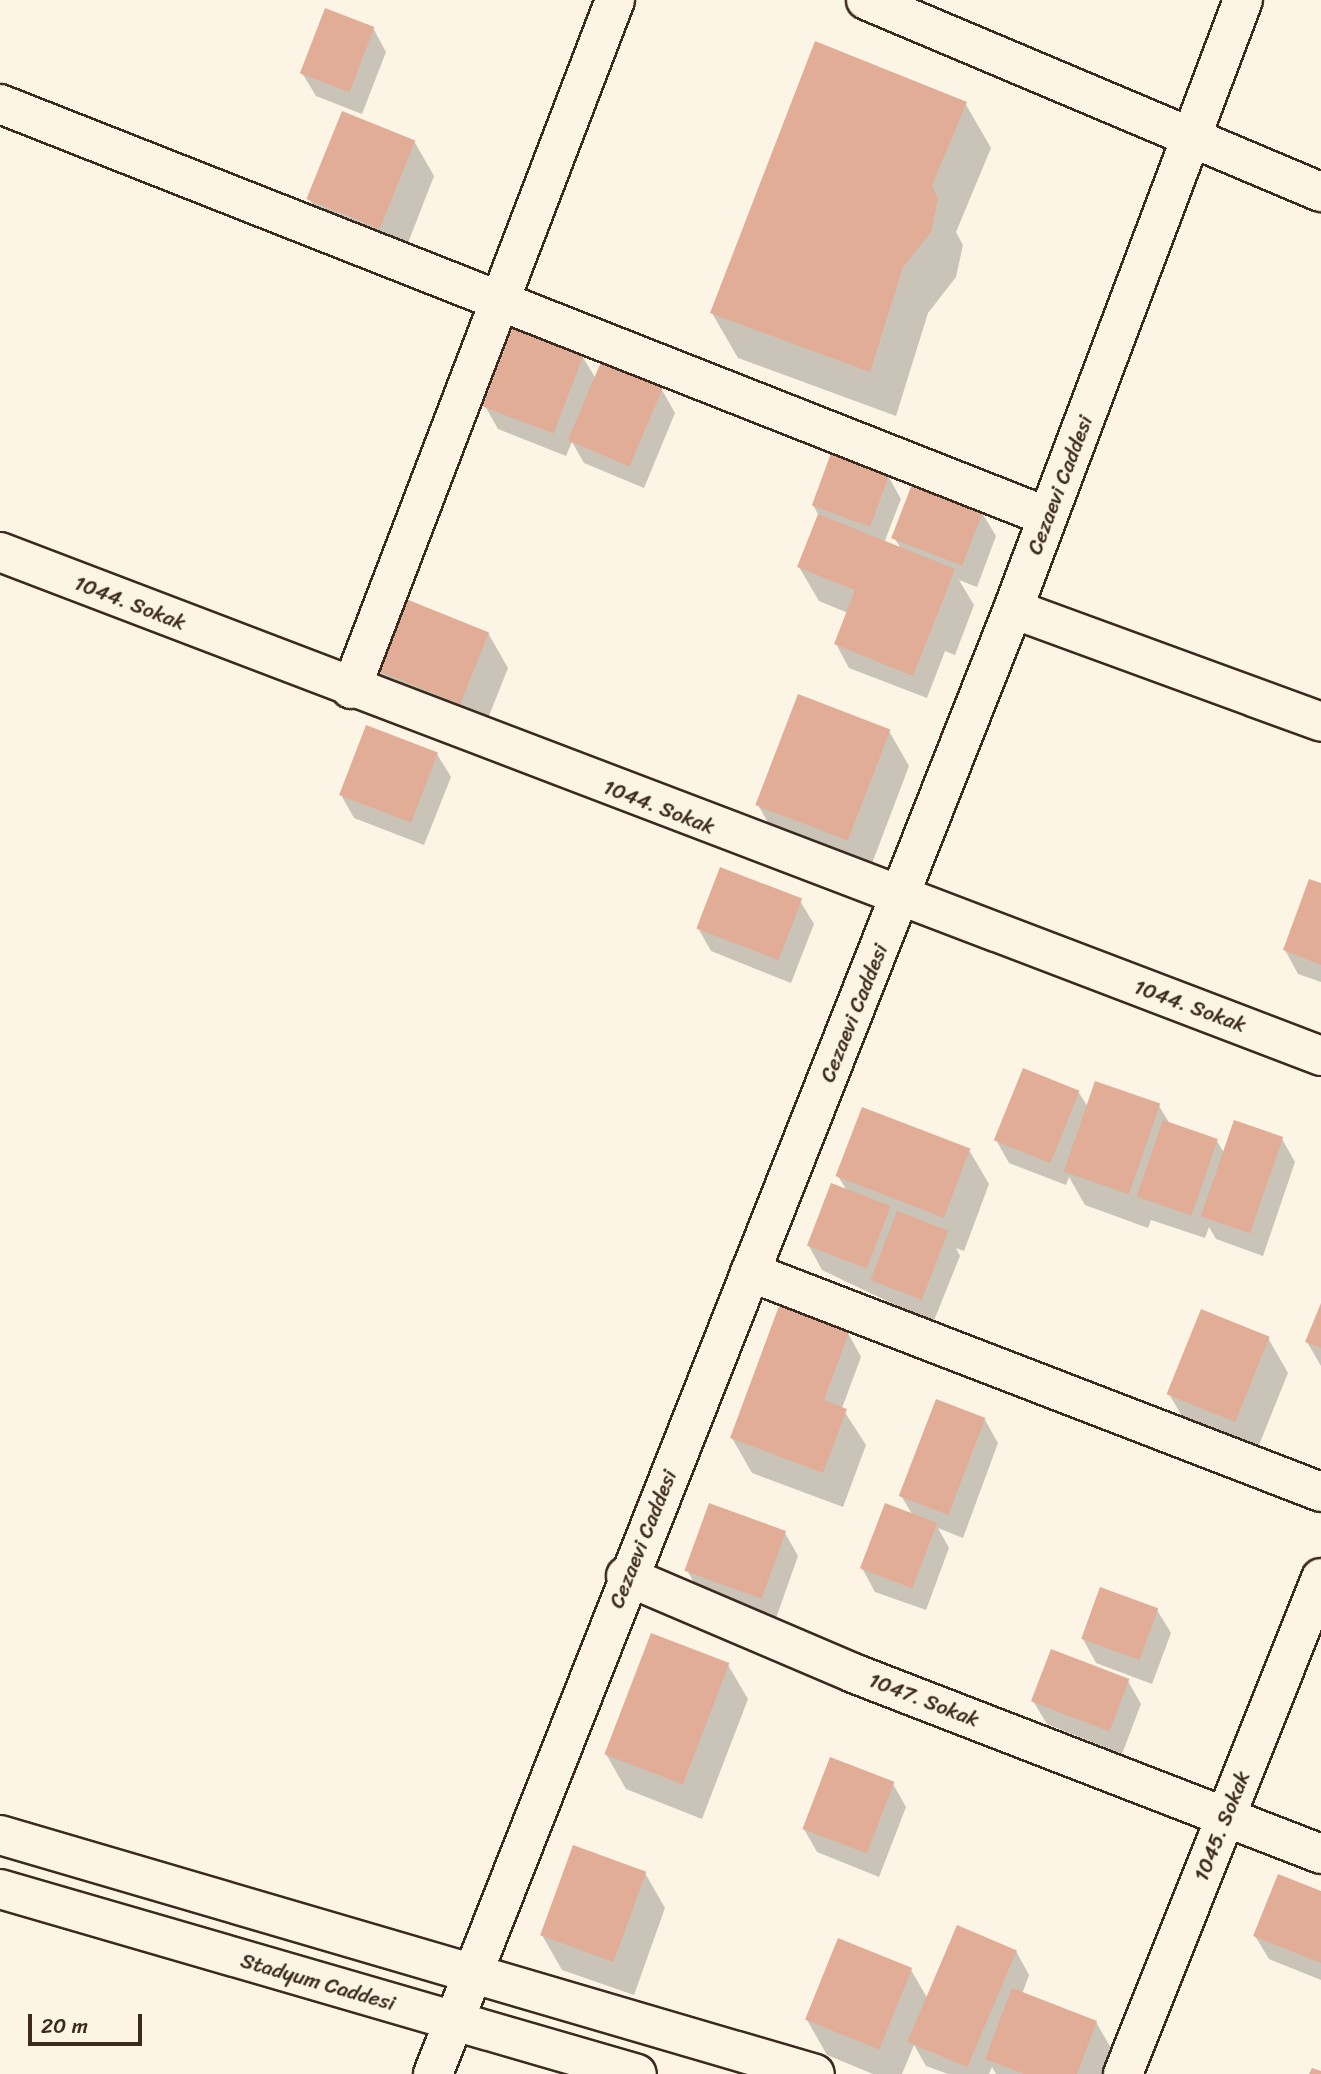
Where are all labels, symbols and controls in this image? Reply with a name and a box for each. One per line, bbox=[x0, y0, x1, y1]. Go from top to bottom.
street label: Cezaevi Caddesi bbox=[1022, 412, 1098, 558]
street label: 1044. Sokak bbox=[71, 570, 189, 636]
street label: 1044. Sokak bbox=[600, 774, 718, 840]
street label: Cezaevi Caddesi bbox=[815, 940, 893, 1086]
street label: 1044. Sokak bbox=[1131, 974, 1249, 1038]
street label: Cezaevi Caddesi bbox=[604, 1466, 682, 1612]
street label: 1047. Sokak bbox=[865, 1667, 983, 1733]
street label: 1045. Sokak bbox=[1188, 1767, 1256, 1885]
street label: Stadyum Caddesi bbox=[238, 1948, 398, 2016]
scale bar bbox=[32, 2000, 145, 2044]
text: 20 m bbox=[41, 2007, 88, 2045]

